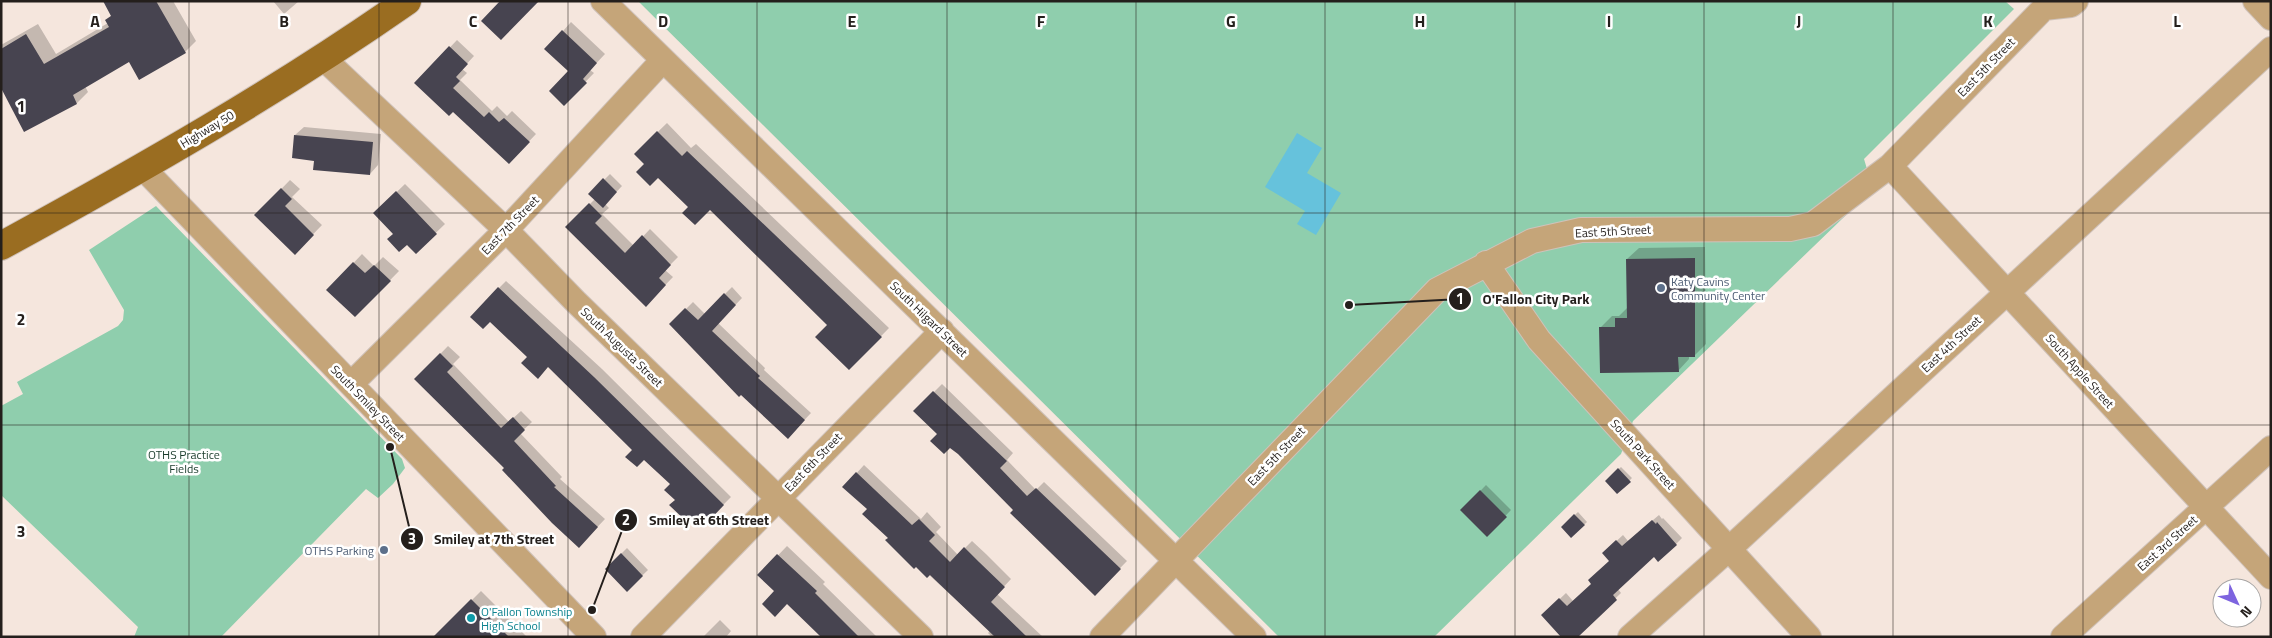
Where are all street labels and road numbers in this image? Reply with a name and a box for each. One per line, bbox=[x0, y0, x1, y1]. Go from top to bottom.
street label: East 5th Street bbox=[1953, 32, 2020, 101]
street label: Highway 50 bbox=[176, 105, 238, 153]
street label: East 7th Street bbox=[477, 190, 544, 259]
street label: East 5th Street bbox=[1575, 219, 1652, 242]
street label: South Hilgard Street bbox=[886, 277, 973, 362]
street label: South Augusta Street bbox=[577, 303, 668, 392]
street label: East 4th Street bbox=[1917, 311, 1986, 377]
street label: South Apple Street bbox=[2041, 329, 2119, 413]
street label: South Smiley Street bbox=[327, 361, 410, 446]
street label: South Park Street bbox=[1606, 415, 1680, 494]
street label: East 5th Street bbox=[1243, 421, 1310, 490]
street label: East 6th Street bbox=[780, 427, 847, 496]
street label: East 3rd Street bbox=[2133, 510, 2202, 575]

